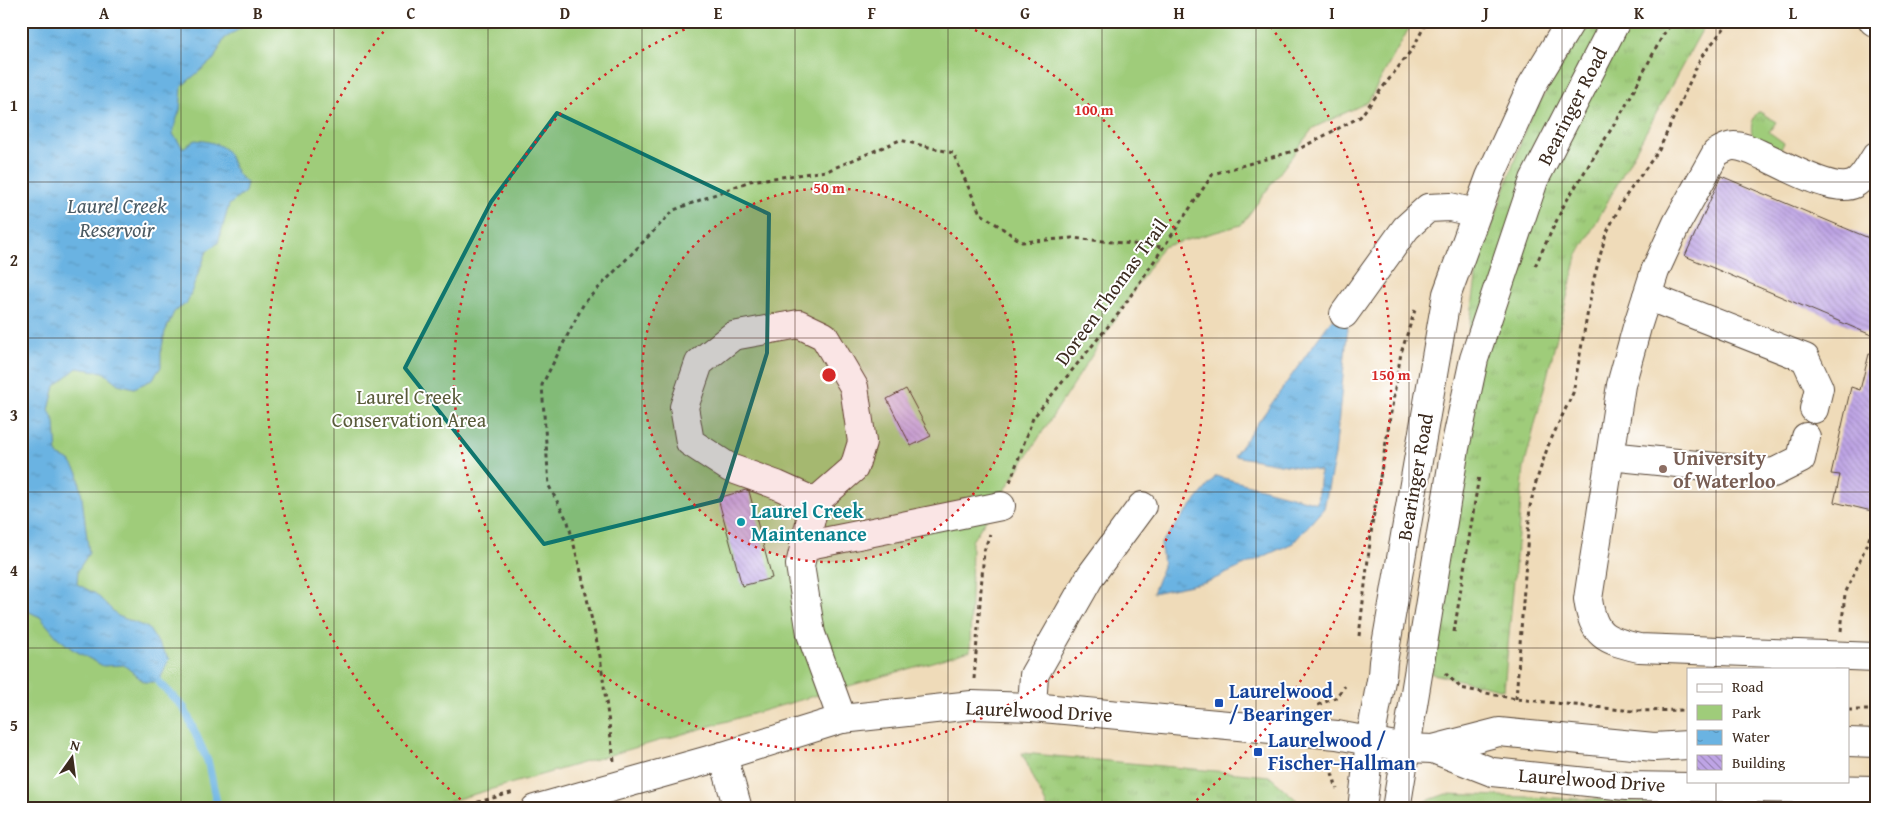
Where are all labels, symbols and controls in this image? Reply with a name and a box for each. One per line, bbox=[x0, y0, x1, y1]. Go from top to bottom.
text: A bbox=[99, 1, 110, 25]
text: B bbox=[253, 1, 263, 25]
text: C bbox=[406, 1, 416, 25]
text: D bbox=[560, 1, 570, 25]
text: E bbox=[714, 1, 723, 25]
text: F bbox=[868, 1, 876, 25]
text: G bbox=[1020, 1, 1030, 25]
text: H bbox=[1173, 1, 1185, 25]
text: I bbox=[1329, 1, 1335, 25]
text: J bbox=[1480, 1, 1489, 25]
text: K bbox=[1634, 1, 1645, 25]
text: L bbox=[1789, 1, 1798, 25]
street label: Bearinger Road bbox=[1529, 41, 1614, 170]
text: 1 bbox=[10, 93, 18, 117]
text: 100 m bbox=[1074, 99, 1114, 120]
text: 50 m bbox=[813, 177, 845, 198]
water label: Laurel Creek Reservoir bbox=[66, 190, 167, 245]
street label: Doreen Thomas Trail bbox=[1047, 212, 1174, 371]
text: 2 bbox=[10, 248, 18, 272]
text: 150 m bbox=[1371, 364, 1411, 385]
centre of rings bbox=[820, 366, 838, 384]
park label: Laurel Creek Conservation Area bbox=[332, 382, 487, 434]
text: 3 bbox=[10, 403, 18, 427]
street label: Bearinger Road bbox=[1389, 411, 1440, 543]
place label: University of Waterloo bbox=[1673, 443, 1776, 495]
marker: University of Waterloo bbox=[1657, 463, 1669, 475]
place label: Laurel Creek Maintenance bbox=[751, 496, 867, 548]
marker: Laurel Creek Maintenance bbox=[735, 516, 747, 528]
text: 4 bbox=[10, 558, 18, 582]
legend bbox=[1687, 668, 1850, 782]
place label: Laurelwood / Bearinger bbox=[1229, 676, 1333, 728]
text: Road bbox=[1732, 676, 1763, 697]
street label: Laurelwood Drive bbox=[965, 692, 1113, 729]
marker: Laurelwood / Bearinger bbox=[1213, 697, 1225, 709]
text: Park bbox=[1732, 702, 1761, 723]
text: 5 bbox=[10, 713, 18, 737]
place label: Laurelwood / Fischer-Hallman bbox=[1268, 725, 1416, 777]
text: Water bbox=[1732, 726, 1770, 747]
north arrow bbox=[48, 732, 98, 782]
text: N bbox=[68, 735, 83, 756]
marker: Laurelwood / Fischer-Hallman bbox=[1252, 746, 1264, 758]
text: Building bbox=[1732, 752, 1786, 773]
street label: Laurelwood Drive bbox=[1518, 760, 1666, 799]

